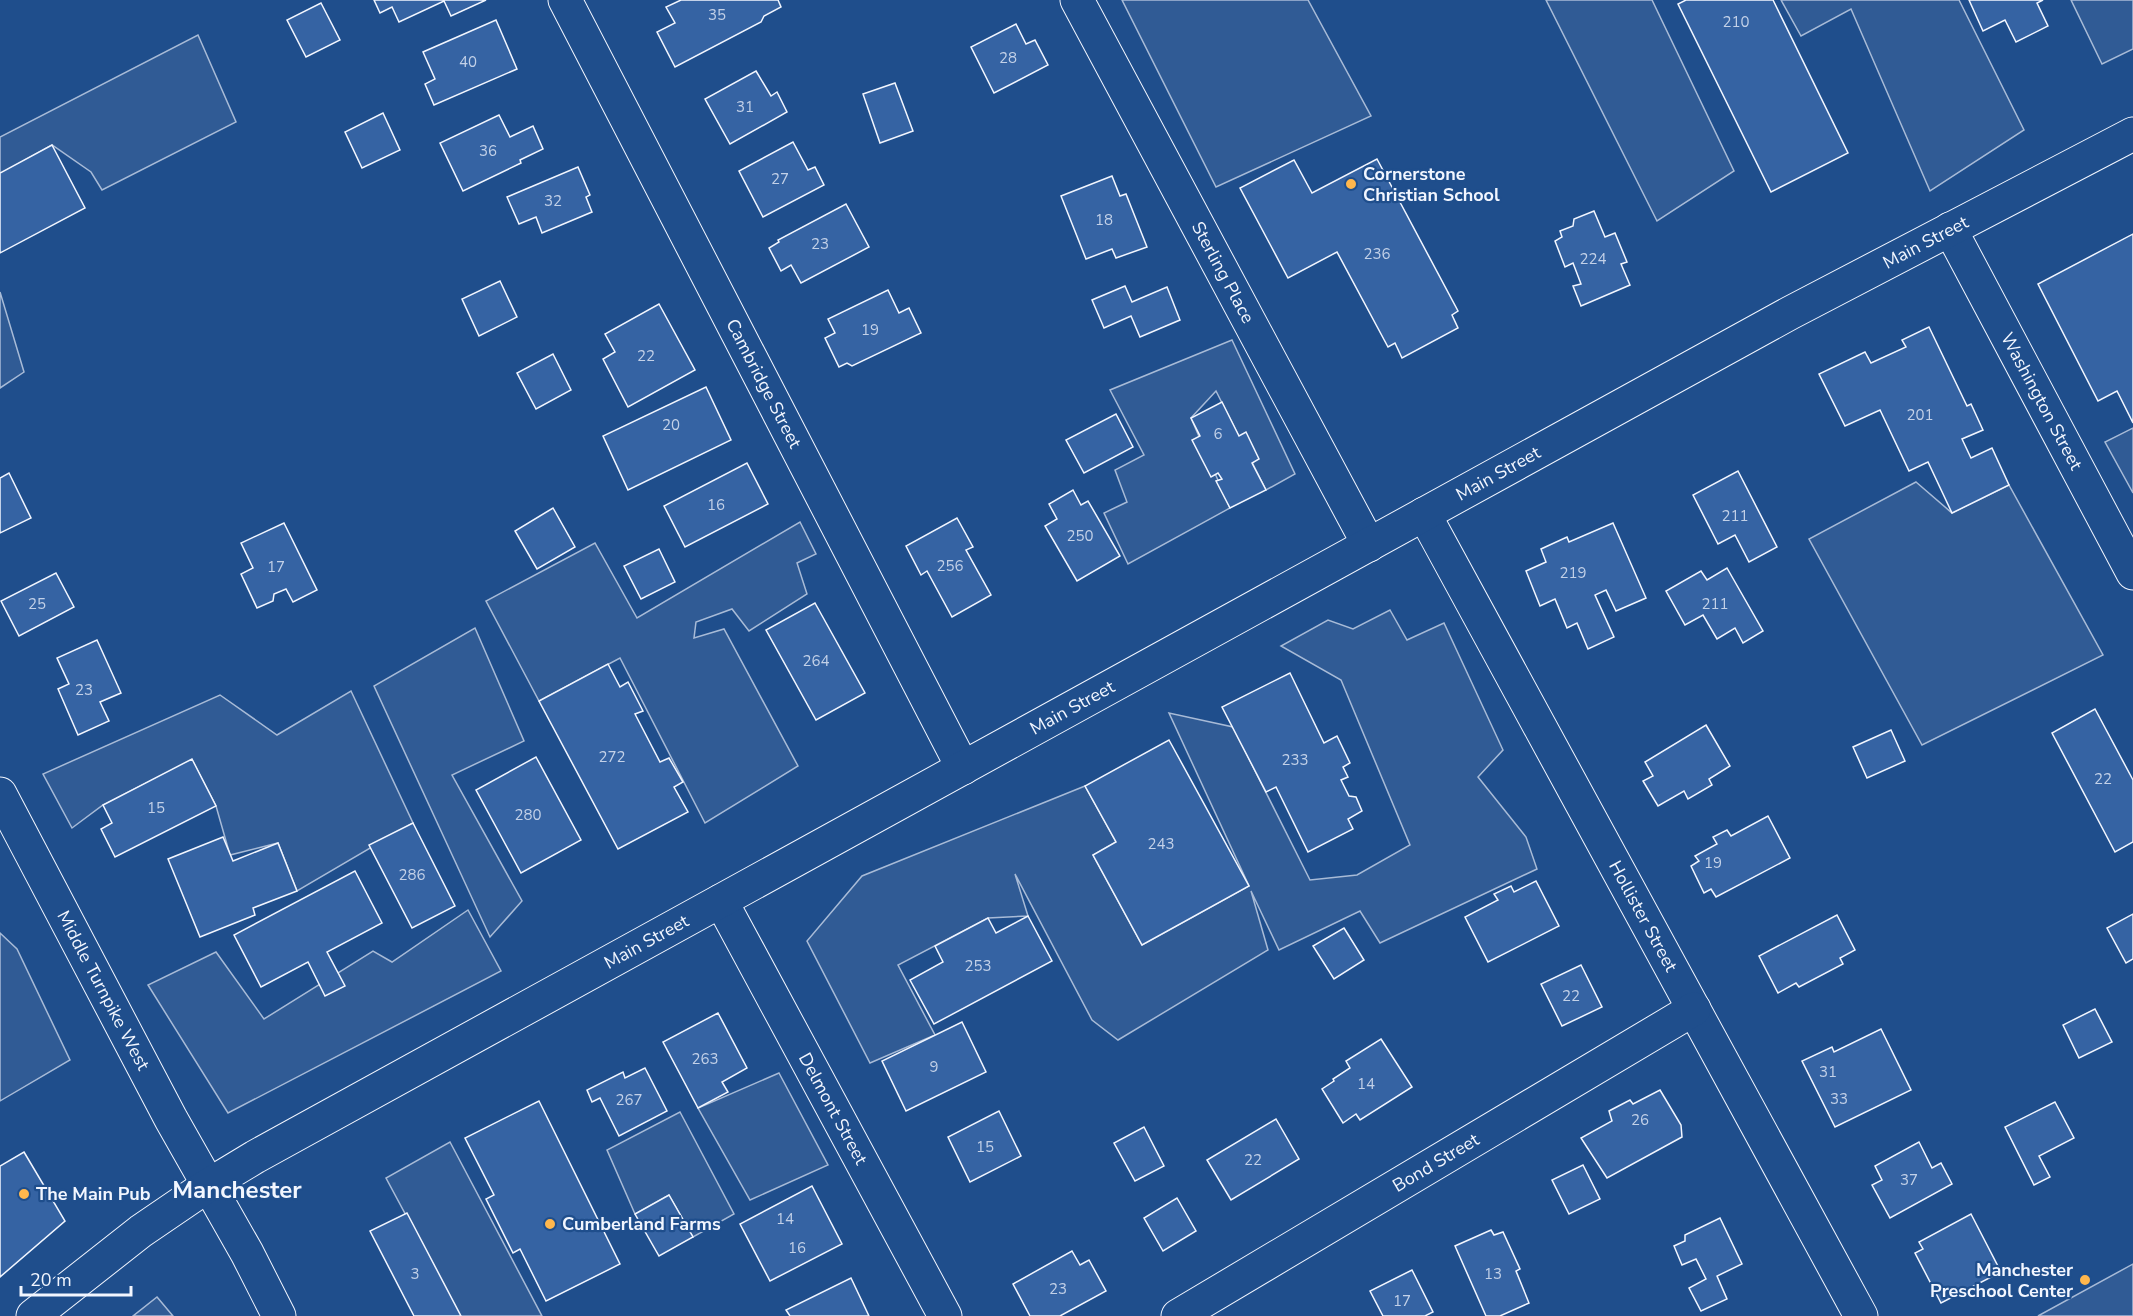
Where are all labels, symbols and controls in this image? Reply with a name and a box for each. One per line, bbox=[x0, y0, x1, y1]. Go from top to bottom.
house number: 35 bbox=[708, 5, 726, 25]
house number: 210 bbox=[1722, 12, 1750, 32]
house number: 28 bbox=[999, 48, 1017, 68]
house number: 40 bbox=[459, 52, 477, 72]
house number: 31 bbox=[736, 97, 754, 117]
house number: 36 bbox=[479, 141, 497, 161]
place label: Cornerstone Christian School bbox=[1363, 162, 1500, 207]
house number: 27 bbox=[771, 169, 789, 189]
marker: Cornerstone Christian School bbox=[1344, 177, 1358, 191]
house number: 32 bbox=[544, 191, 562, 211]
house number: 18 bbox=[1095, 210, 1113, 230]
street label: Main Street bbox=[1879, 210, 1973, 274]
street label: Sterling Place bbox=[1186, 217, 1260, 328]
house number: 23 bbox=[811, 234, 829, 254]
house number: 236 bbox=[1363, 244, 1391, 264]
house number: 224 bbox=[1579, 249, 1607, 269]
street label: Cambridge Street bbox=[720, 315, 807, 453]
house number: 19 bbox=[861, 320, 879, 340]
street label: Washington Street bbox=[1995, 328, 2088, 475]
house number: 22 bbox=[637, 346, 655, 366]
house number: 201 bbox=[1906, 405, 1934, 425]
house number: 20 bbox=[662, 415, 680, 435]
house number: 6 bbox=[1213, 424, 1223, 444]
street label: Main Street bbox=[1451, 440, 1545, 506]
house number: 16 bbox=[707, 495, 725, 515]
house number: 211 bbox=[1721, 506, 1749, 526]
house number: 250 bbox=[1066, 526, 1094, 546]
house number: 256 bbox=[936, 556, 964, 576]
house number: 17 bbox=[267, 557, 285, 577]
house number: 219 bbox=[1559, 563, 1587, 583]
house number: 25 bbox=[28, 594, 46, 614]
house number: 211 bbox=[1701, 594, 1729, 614]
house number: 264 bbox=[802, 651, 830, 671]
street label: Main Street bbox=[1026, 674, 1119, 741]
house number: 23 bbox=[75, 680, 93, 700]
house number: 272 bbox=[598, 747, 626, 767]
house number: 233 bbox=[1281, 750, 1309, 770]
house number: 22 bbox=[2094, 769, 2112, 789]
house number: 15 bbox=[147, 798, 165, 818]
house number: 280 bbox=[514, 805, 542, 825]
house number: 243 bbox=[1147, 834, 1175, 854]
house number: 19 bbox=[1704, 853, 1722, 873]
street label: Hollister Street bbox=[1603, 856, 1683, 977]
house number: 286 bbox=[398, 865, 426, 885]
street label: Middle Turnpike West bbox=[51, 906, 156, 1075]
street label: Main Street bbox=[600, 909, 694, 975]
house number: 253 bbox=[964, 956, 992, 976]
house number: 22 bbox=[1562, 986, 1580, 1006]
street label: Delmont Street bbox=[793, 1048, 873, 1170]
house number: 263 bbox=[691, 1049, 719, 1069]
house number: 9 bbox=[929, 1057, 939, 1077]
house number: 31 bbox=[1819, 1062, 1837, 1082]
house number: 14 bbox=[1357, 1074, 1375, 1094]
house number: 33 bbox=[1830, 1089, 1848, 1109]
house number: 267 bbox=[615, 1090, 643, 1110]
house number: 26 bbox=[1631, 1110, 1649, 1130]
street label: Bond Street bbox=[1388, 1127, 1484, 1198]
house number: 15 bbox=[976, 1137, 994, 1157]
house number: 22 bbox=[1244, 1150, 1262, 1170]
house number: 37 bbox=[1900, 1170, 1918, 1190]
district label: Manchester bbox=[172, 1174, 302, 1206]
place label: The Main Pub bbox=[36, 1182, 151, 1206]
marker: The Main Pub bbox=[17, 1187, 31, 1201]
house number: 14 bbox=[776, 1209, 794, 1229]
place label: Cumberland Farms bbox=[562, 1212, 721, 1236]
marker: Cumberland Farms bbox=[543, 1217, 557, 1231]
house number: 16 bbox=[788, 1238, 806, 1258]
place label: Manchester Preschool Center bbox=[1930, 1258, 2073, 1303]
scale bar bbox=[21, 1259, 130, 1297]
house number: 3 bbox=[410, 1264, 420, 1284]
house number: 13 bbox=[1484, 1264, 1502, 1284]
text: 20 m bbox=[30, 1268, 72, 1292]
marker: Manchester Preschool Center bbox=[2078, 1273, 2092, 1287]
house number: 23 bbox=[1049, 1279, 1067, 1299]
house number: 17 bbox=[1393, 1291, 1411, 1311]

